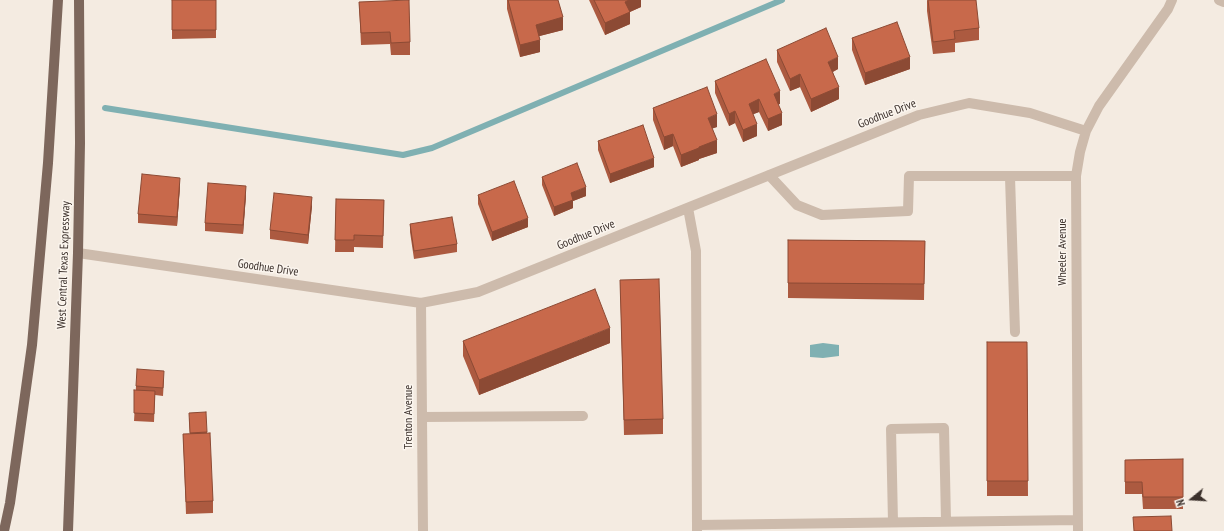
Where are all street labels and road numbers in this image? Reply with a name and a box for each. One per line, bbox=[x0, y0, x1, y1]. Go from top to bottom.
street label: Goodhue Drive bbox=[856, 96, 918, 132]
street label: West Central Texas Expressway bbox=[55, 201, 73, 329]
street label: Goodhue Drive bbox=[555, 217, 617, 253]
street label: Wheeler Avenue bbox=[1056, 218, 1070, 286]
street label: Goodhue Drive bbox=[237, 257, 299, 279]
street label: Trenton Avenue bbox=[402, 385, 416, 449]

